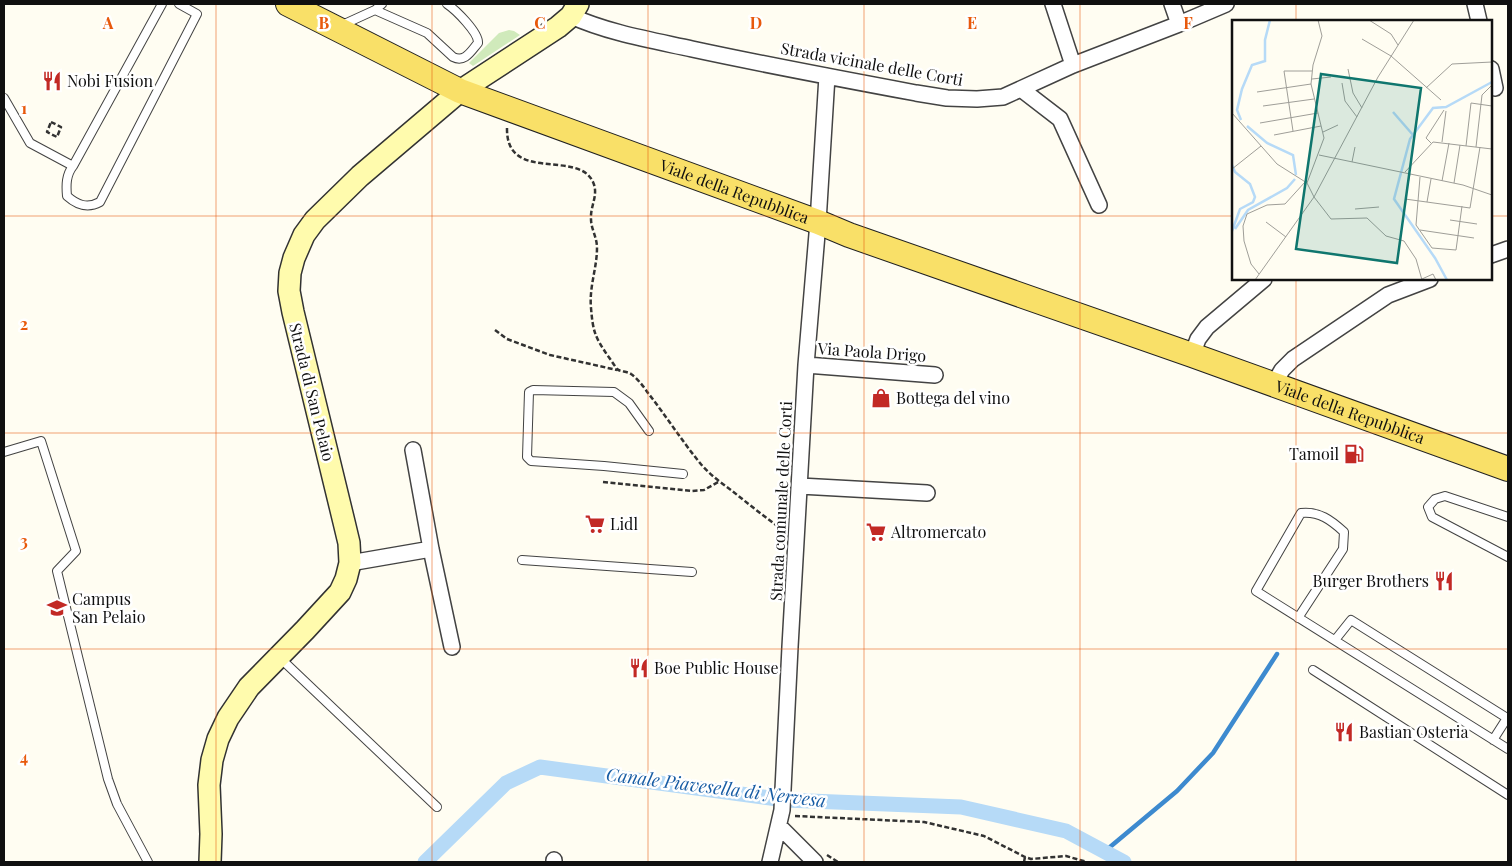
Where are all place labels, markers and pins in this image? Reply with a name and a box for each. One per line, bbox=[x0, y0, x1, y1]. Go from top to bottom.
restaurant icon: Nobi Fusion bbox=[41, 70, 63, 92]
place label: Nobi Fusion bbox=[67, 70, 153, 91]
shop icon: Bottega del vino bbox=[870, 387, 892, 409]
place label: Bottega del vino bbox=[896, 387, 1010, 408]
place label: Tamoil bbox=[1289, 443, 1339, 464]
fuel station icon: Tamoil bbox=[1343, 443, 1365, 465]
supermarket icon: Lidl bbox=[584, 513, 606, 535]
place label: Lidl bbox=[610, 513, 638, 534]
supermarket icon: Altromercato bbox=[865, 521, 887, 543]
place label: Altromercato bbox=[890, 521, 986, 542]
place label: Burger Brothers bbox=[1313, 570, 1429, 591]
restaurant icon: Burger Brothers bbox=[1433, 570, 1455, 592]
place label: Campus San Pelaio bbox=[72, 588, 146, 627]
school or university icon: Campus San Pelaio bbox=[46, 597, 68, 619]
restaurant icon: Boe Public House bbox=[628, 657, 650, 679]
place label: Boe Public House bbox=[654, 657, 778, 678]
restaurant icon: Bastian Osteria bbox=[1333, 721, 1355, 743]
place label: Bastian Osteria bbox=[1359, 721, 1469, 742]

